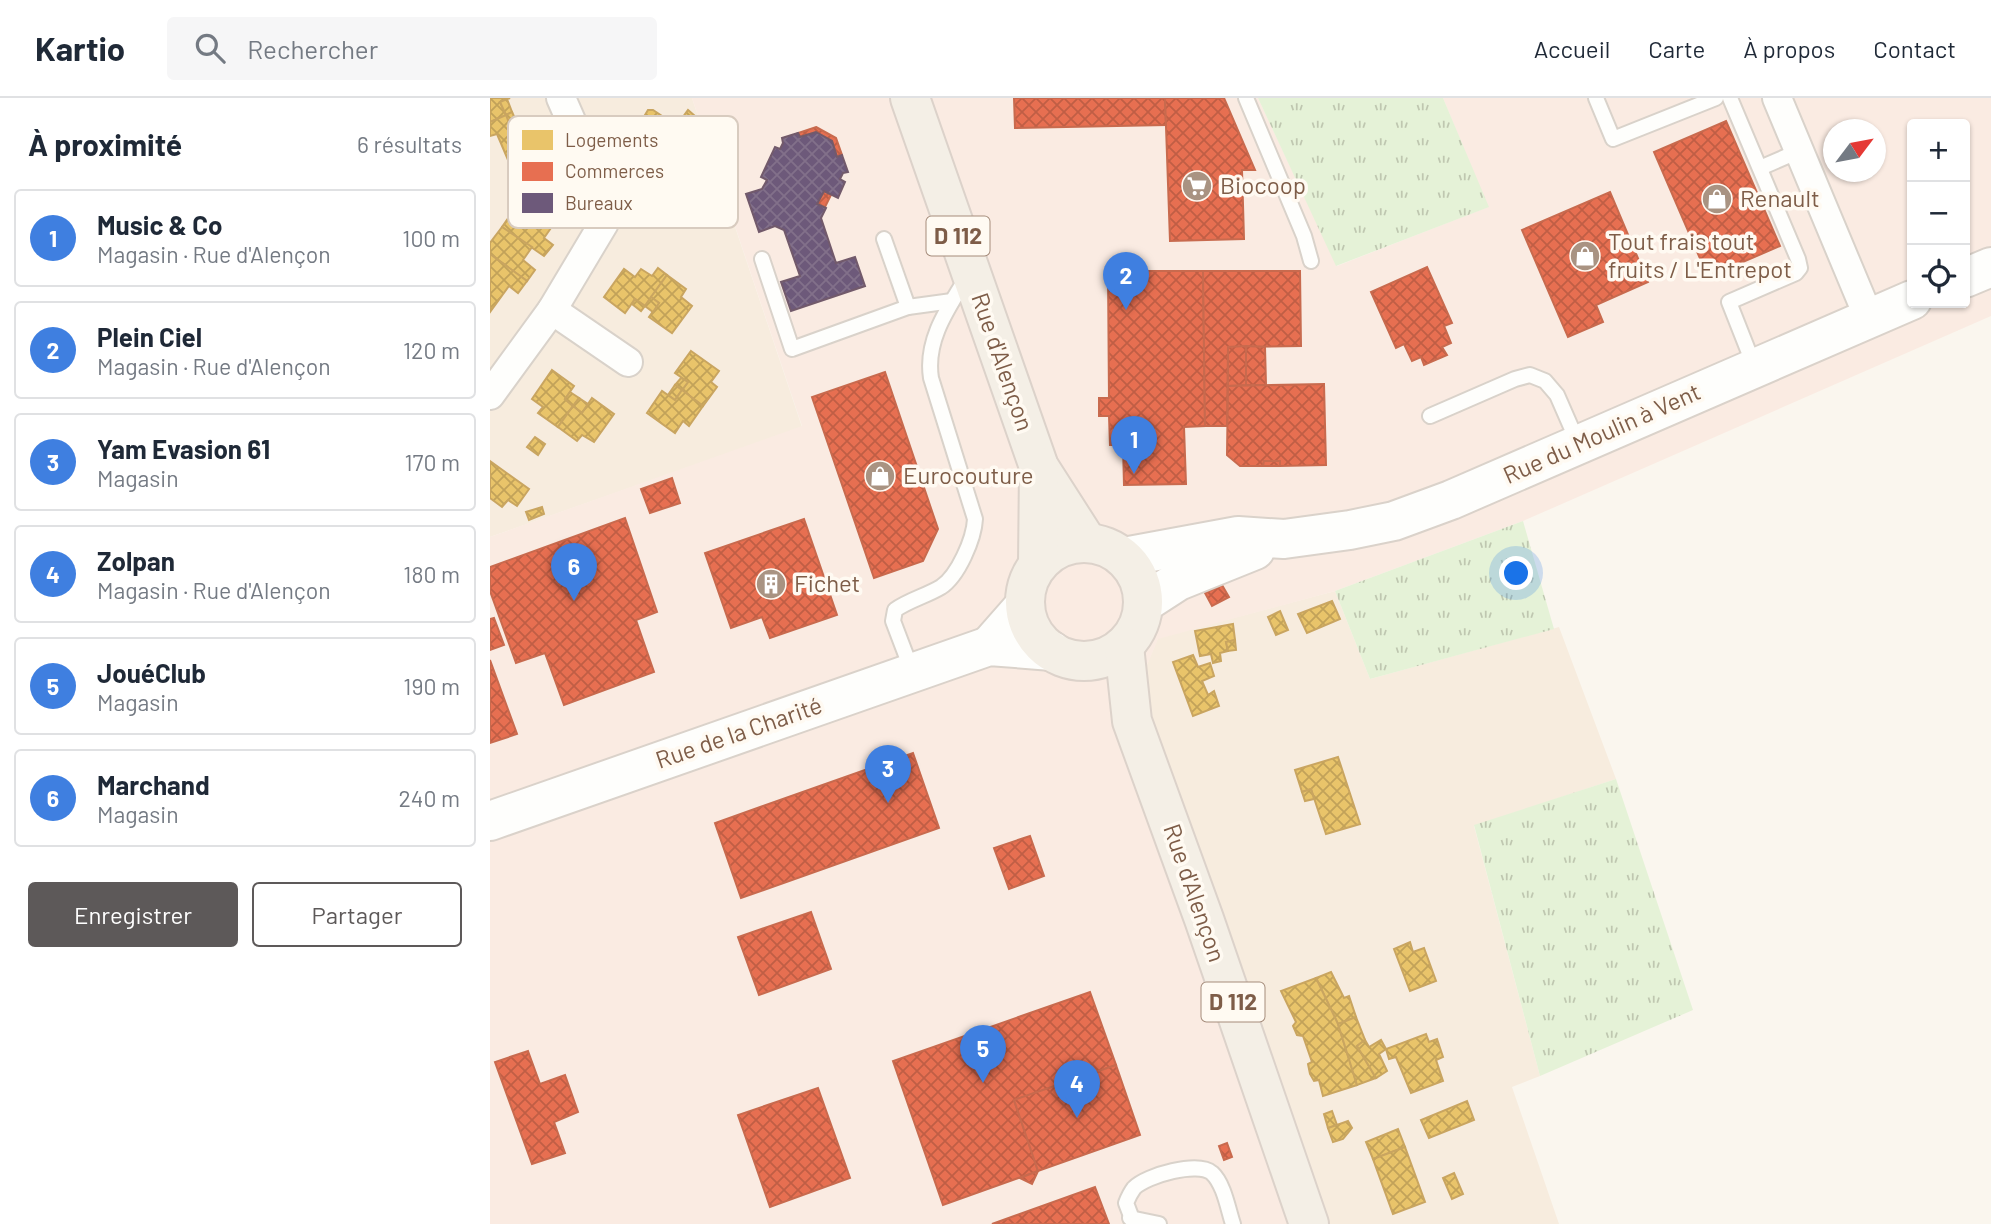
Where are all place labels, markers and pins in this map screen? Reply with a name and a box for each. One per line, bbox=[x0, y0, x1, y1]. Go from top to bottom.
supermarket icon: Biocoop bbox=[1180, 169, 1214, 203]
place label: Biocoop bbox=[1220, 170, 1306, 199]
shop icon: Renault bbox=[1700, 182, 1734, 216]
place label: Renault bbox=[1740, 183, 1820, 212]
place label: Tout frais tout fruits / L'Entrepot bbox=[1608, 226, 1792, 283]
shop icon: Tout frais tout fruits / L'Entrepot bbox=[1568, 239, 1602, 273]
pin: 2 bbox=[1103, 252, 1149, 310]
pin: 1 bbox=[1111, 416, 1157, 474]
shop icon: Eurocouture bbox=[863, 459, 897, 493]
place label: Eurocouture bbox=[903, 460, 1033, 489]
pin: 6 bbox=[551, 543, 597, 601]
building icon: Fichet bbox=[754, 567, 788, 601]
place label: Fichet bbox=[794, 568, 860, 597]
pin: 3 bbox=[865, 745, 911, 803]
pin: 5 bbox=[960, 1025, 1006, 1083]
pin: 4 bbox=[1054, 1060, 1100, 1118]

